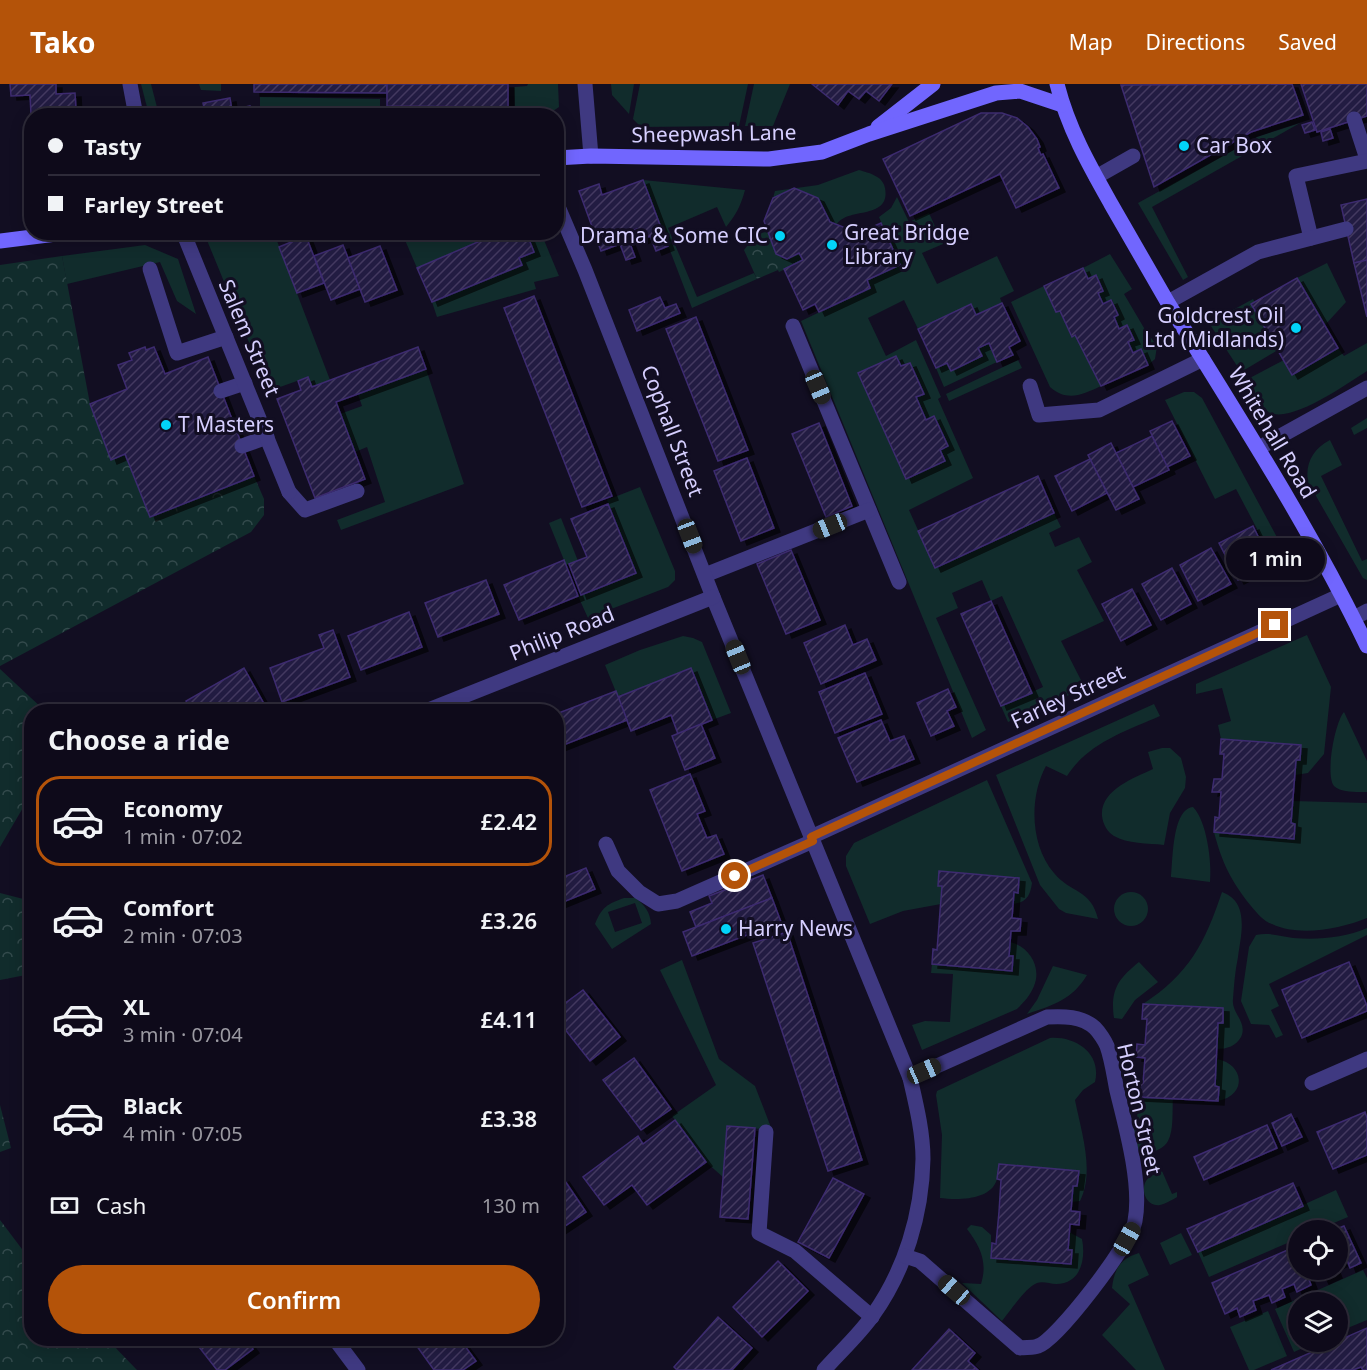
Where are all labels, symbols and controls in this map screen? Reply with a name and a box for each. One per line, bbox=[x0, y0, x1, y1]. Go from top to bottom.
text: Tako bbox=[30, 23, 96, 61]
text: Map bbox=[1069, 28, 1113, 56]
text: Directions bbox=[1146, 28, 1245, 56]
text: Saved bbox=[1278, 28, 1337, 56]
street label: Sheepwash Lane bbox=[631, 118, 797, 148]
text: Tasty bbox=[84, 131, 141, 161]
place label: Car Box bbox=[1196, 131, 1272, 159]
marker: Car Box bbox=[1177, 139, 1191, 153]
text: Farley Street bbox=[84, 189, 224, 219]
place label: Great Bridge Library bbox=[844, 218, 970, 270]
place label: Drama & Some CIC bbox=[580, 221, 768, 249]
marker: Drama & Some CIC bbox=[773, 229, 787, 243]
marker: Great Bridge Library bbox=[825, 238, 839, 252]
street label: Salem Street bbox=[213, 275, 287, 401]
place label: Goldcrest Oil Ltd (Midlands) bbox=[1144, 301, 1284, 353]
marker: Goldcrest Oil Ltd (Midlands) bbox=[1289, 321, 1303, 335]
street label: Cophall Street bbox=[635, 361, 711, 501]
street label: Whitehall Road bbox=[1223, 361, 1323, 504]
car bbox=[803, 367, 833, 407]
place label: T Masters bbox=[178, 410, 274, 438]
marker: T Masters bbox=[159, 418, 173, 432]
car bbox=[810, 511, 850, 541]
car bbox=[675, 516, 705, 556]
callout: 1 min bbox=[1226, 538, 1324, 580]
text: 1 min bbox=[1248, 545, 1303, 572]
street label: Philip Road bbox=[505, 599, 618, 667]
route end bbox=[1261, 611, 1288, 638]
car bbox=[723, 637, 753, 677]
street label: Farley Street bbox=[1006, 657, 1130, 735]
text: Choose a ride bbox=[48, 721, 230, 758]
text: Economy bbox=[123, 793, 222, 823]
icon: car bbox=[51, 794, 105, 848]
text: £2.42 bbox=[481, 806, 537, 836]
text: 1 min · 07:02 bbox=[123, 823, 243, 850]
route start bbox=[721, 862, 748, 889]
text: Comfort bbox=[123, 892, 214, 922]
icon: car bbox=[51, 893, 105, 947]
text: £3.26 bbox=[481, 905, 537, 935]
place label: Harry News bbox=[738, 914, 853, 942]
text: 2 min · 07:03 bbox=[123, 922, 243, 949]
marker: Harry News bbox=[719, 922, 733, 936]
text: XL bbox=[123, 991, 150, 1021]
icon: car bbox=[51, 992, 105, 1046]
text: £4.11 bbox=[481, 1004, 537, 1034]
text: 3 min · 07:04 bbox=[123, 1021, 243, 1048]
street label: Horton Street bbox=[1111, 1040, 1169, 1178]
car bbox=[904, 1055, 944, 1087]
text: Black bbox=[123, 1090, 182, 1120]
icon: car bbox=[51, 1091, 105, 1145]
text: £3.38 bbox=[481, 1103, 537, 1133]
text: 4 min · 07:05 bbox=[123, 1120, 243, 1147]
icon: cash bbox=[48, 1189, 81, 1222]
text: Cash bbox=[96, 1190, 146, 1220]
text: 130 m bbox=[482, 1192, 540, 1219]
car bbox=[1110, 1219, 1144, 1259]
map controls bbox=[1288, 1220, 1348, 1352]
button: locate bbox=[1288, 1220, 1348, 1280]
button: Confirm bbox=[48, 1265, 540, 1334]
car bbox=[935, 1271, 973, 1309]
button: layers bbox=[1288, 1292, 1348, 1352]

